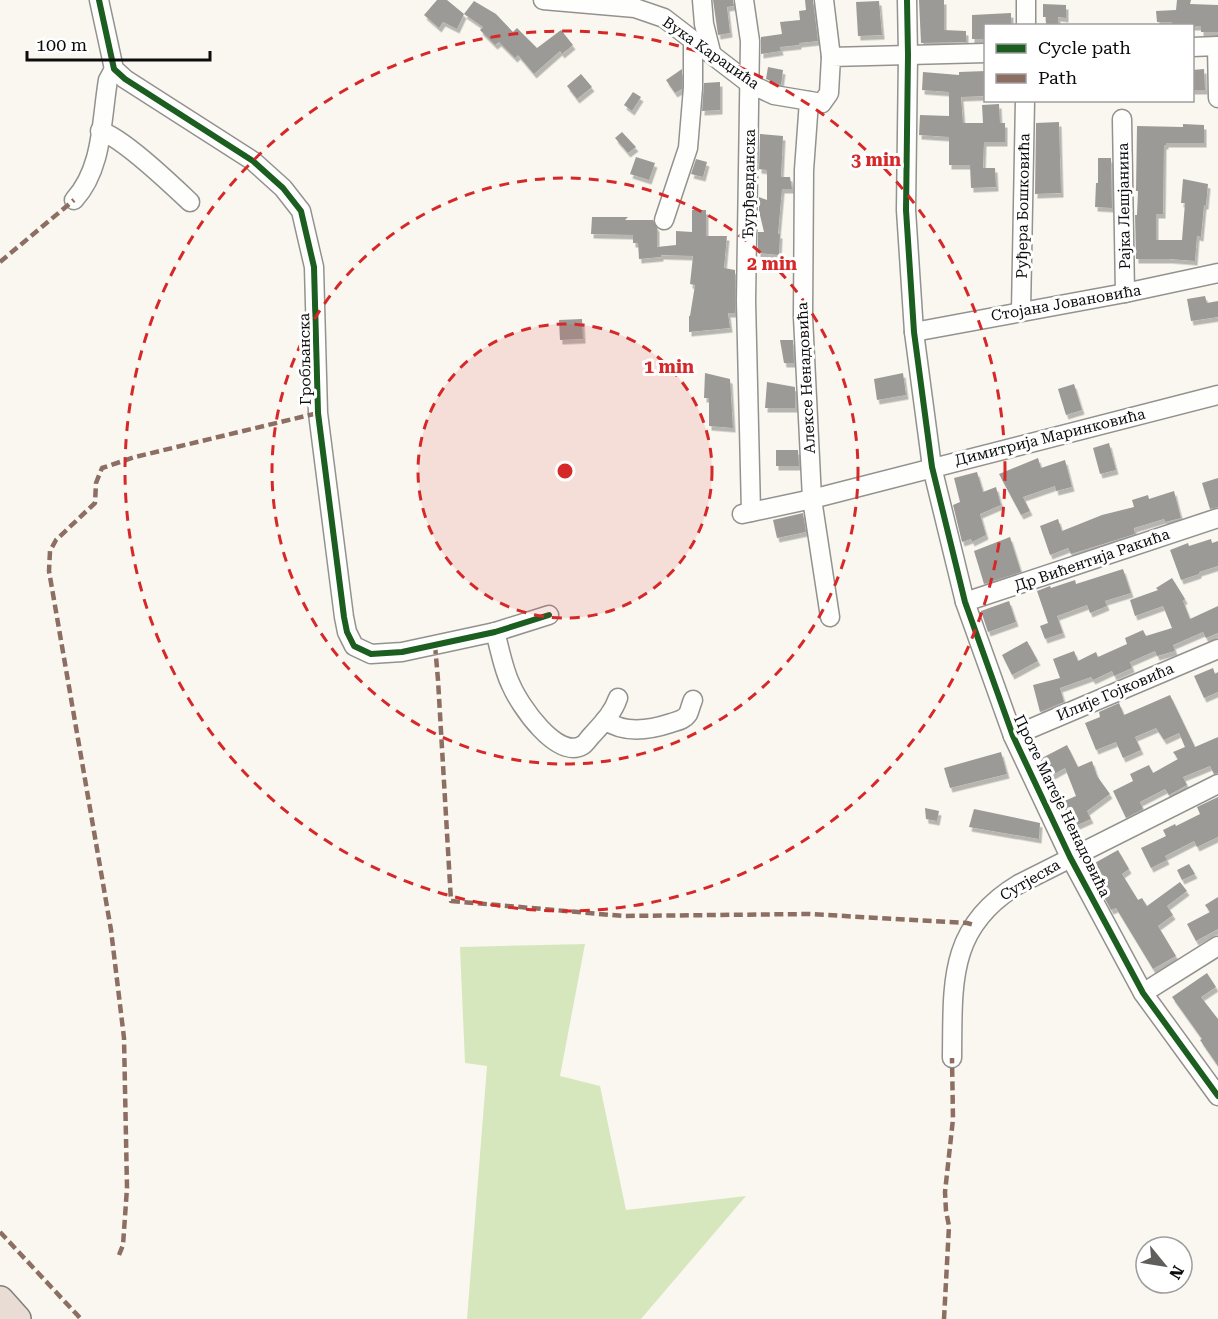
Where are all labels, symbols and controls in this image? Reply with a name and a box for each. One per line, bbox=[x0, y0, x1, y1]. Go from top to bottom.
street label: Вука Караџића bbox=[659, 13, 763, 93]
scale bar bbox=[27, 24, 210, 62]
legend bbox=[984, 24, 1194, 102]
text: 100 m bbox=[36, 34, 87, 55]
text: Cycle path bbox=[1038, 37, 1131, 58]
text: Path bbox=[1038, 67, 1077, 88]
street label: Ђурђевданска bbox=[739, 129, 759, 239]
street label: Руђера Бошковића bbox=[1013, 133, 1033, 279]
street label: Рајка Лешјанина bbox=[1114, 143, 1134, 269]
text: 3 min bbox=[851, 149, 901, 170]
text: 2 min bbox=[747, 253, 797, 274]
street label: Стојана Јовановића bbox=[990, 281, 1142, 325]
street label: Алексе Ненадовића bbox=[793, 302, 819, 454]
street label: Гробљанска bbox=[295, 313, 315, 405]
text: 1 min bbox=[644, 356, 694, 377]
street label: Димитрија Маринковића bbox=[953, 405, 1147, 469]
centre of rings bbox=[555, 461, 575, 481]
street label: Др Вићентија Ракића bbox=[1012, 525, 1172, 595]
street label: Илије Гојковића bbox=[1054, 659, 1176, 725]
street label: Проте Матеје Ненадовића bbox=[1010, 712, 1114, 900]
street label: Сутјеска bbox=[997, 856, 1063, 904]
north arrow bbox=[1134, 1235, 1194, 1295]
text: N bbox=[1165, 1262, 1188, 1282]

